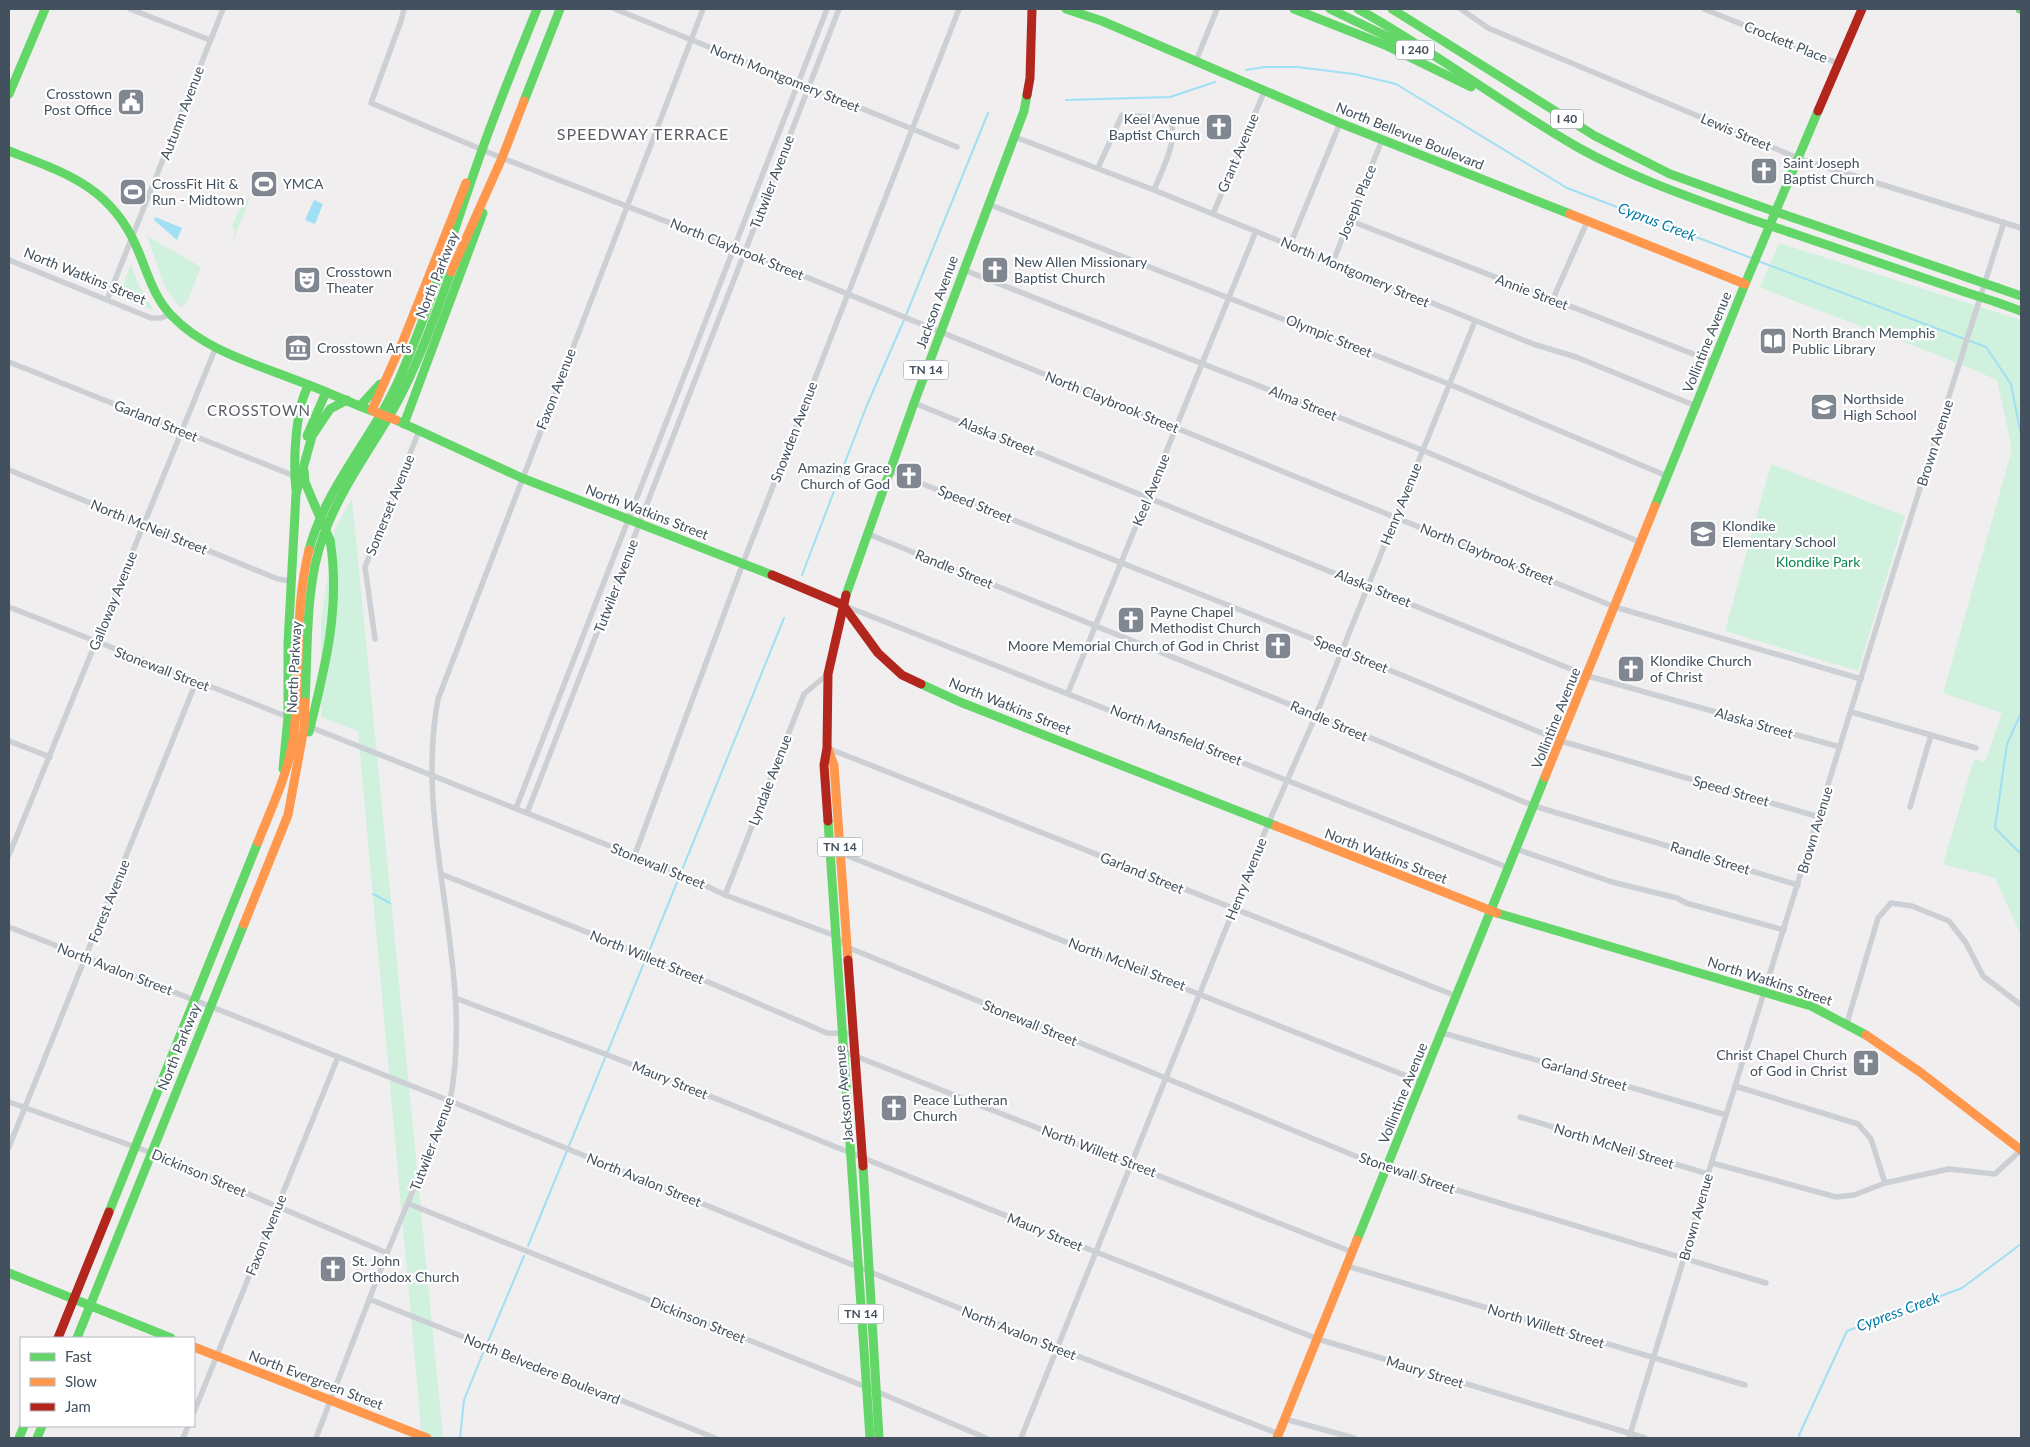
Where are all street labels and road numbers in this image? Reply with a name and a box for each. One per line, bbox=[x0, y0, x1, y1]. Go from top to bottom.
street label: Crockett Place bbox=[1742, 17, 1830, 66]
street label: North Montgomery Street bbox=[708, 40, 862, 115]
road number: I 240 bbox=[1396, 40, 1434, 60]
street label: Autumn Avenue bbox=[156, 64, 207, 162]
street label: North Bellevue Boulevard bbox=[1334, 98, 1487, 173]
street label: Lewis Street bbox=[1698, 109, 1774, 154]
road number: I 40 bbox=[1551, 110, 1583, 128]
street label: Grant Avenue bbox=[1213, 111, 1262, 195]
street label: Tutwiler Avenue bbox=[746, 133, 797, 231]
street label: Joseph Place bbox=[1334, 162, 1379, 242]
street label: North Claybrook Street bbox=[668, 214, 807, 283]
street label: North Parkway bbox=[411, 228, 462, 321]
street label: North Montgomery Street bbox=[1278, 232, 1432, 311]
street label: North Watkins Street bbox=[22, 243, 149, 308]
street label: Jackson Avenue bbox=[912, 253, 961, 351]
street label: Annie Street bbox=[1494, 270, 1571, 313]
street label: Vollintine Avenue bbox=[1679, 289, 1735, 395]
street label: Olympic Street bbox=[1284, 311, 1375, 361]
street label: Faxon Avenue bbox=[532, 346, 579, 432]
road number: TN 14 bbox=[904, 360, 948, 380]
street label: North Claybrook Street bbox=[1043, 367, 1182, 436]
street label: Snowden Avenue bbox=[767, 379, 821, 485]
street label: Alma Street bbox=[1267, 381, 1340, 424]
street label: Garland Street bbox=[112, 396, 200, 445]
street label: Brown Avenue bbox=[1913, 398, 1956, 488]
street label: Alaska Street bbox=[957, 413, 1038, 458]
street label: Keel Avenue bbox=[1128, 451, 1173, 528]
street label: Somerset Avenue bbox=[362, 452, 418, 558]
street label: Henry Avenue bbox=[1376, 460, 1425, 547]
street label: North Watkins Street bbox=[583, 480, 711, 543]
street label: Speed Street bbox=[936, 481, 1015, 526]
street label: North McNeil Street bbox=[88, 495, 210, 558]
street label: North Claybrook Street bbox=[1418, 519, 1557, 588]
street label: Tutwiler Avenue bbox=[590, 537, 641, 635]
street label: Randle Street bbox=[913, 545, 996, 592]
street label: Galloway Avenue bbox=[85, 549, 140, 653]
street label: Alaska Street bbox=[1333, 565, 1414, 610]
street label: North Parkway bbox=[283, 620, 304, 713]
street label: Speed Street bbox=[1312, 631, 1391, 676]
street label: Stonewall Street bbox=[112, 643, 212, 694]
street label: Vollintine Avenue bbox=[1528, 665, 1584, 771]
street label: North Watkins Street bbox=[947, 673, 1074, 738]
street label: Randle Street bbox=[1288, 697, 1370, 744]
street label: North Mansfield Street bbox=[1108, 700, 1245, 769]
street label: Alaska Street bbox=[1713, 703, 1795, 742]
street label: Lyndale Avenue bbox=[744, 732, 795, 828]
street label: Speed Street bbox=[1691, 772, 1771, 809]
street label: Brown Avenue bbox=[1793, 784, 1836, 875]
street label: North Watkins Street bbox=[1322, 824, 1450, 887]
street label: Henry Avenue bbox=[1221, 835, 1270, 922]
street label: Randle Street bbox=[1668, 837, 1752, 878]
road number: TN 14 bbox=[818, 838, 862, 856]
street label: Stonewall Street bbox=[609, 839, 708, 892]
street label: Garland Street bbox=[1098, 848, 1186, 897]
street label: Forest Avenue bbox=[84, 857, 133, 945]
street label: North Willett Street bbox=[588, 926, 707, 987]
street label: North McNeil Street bbox=[1066, 933, 1188, 994]
street label: North Avalon Street bbox=[55, 939, 175, 998]
street label: North Watkins Street bbox=[1706, 952, 1835, 1009]
street label: Stonewall Street bbox=[981, 996, 1080, 1049]
street label: North Parkway bbox=[153, 1000, 204, 1093]
street label: Vollintine Avenue bbox=[1375, 1040, 1431, 1146]
street label: Jackson Avenue bbox=[831, 1045, 856, 1143]
street label: Garland Street bbox=[1539, 1053, 1629, 1094]
street label: Maury Street bbox=[630, 1057, 710, 1102]
street label: Tutwiler Avenue bbox=[406, 1095, 457, 1193]
street label: North McNeil Street bbox=[1552, 1119, 1676, 1172]
street label: North Willett Street bbox=[1039, 1121, 1159, 1180]
street label: Dickinson Street bbox=[149, 1145, 249, 1200]
street label: Stonewall Street bbox=[1357, 1148, 1457, 1197]
street label: North Avalon Street bbox=[584, 1149, 704, 1210]
street label: Brown Avenue bbox=[1675, 1171, 1716, 1262]
street label: Faxon Avenue bbox=[242, 1192, 289, 1278]
street label: Maury Street bbox=[1005, 1209, 1085, 1254]
street label: Dickinson Street bbox=[648, 1293, 748, 1346]
street label: North Willett Street bbox=[1486, 1300, 1607, 1351]
street label: North Avalon Street bbox=[959, 1302, 1079, 1363]
road number: TN 14 bbox=[838, 1305, 884, 1324]
street label: North Belvedere Boulevard bbox=[462, 1329, 623, 1408]
street label: North Evergreen Street bbox=[247, 1346, 386, 1413]
street label: Maury Street bbox=[1384, 1352, 1466, 1391]

